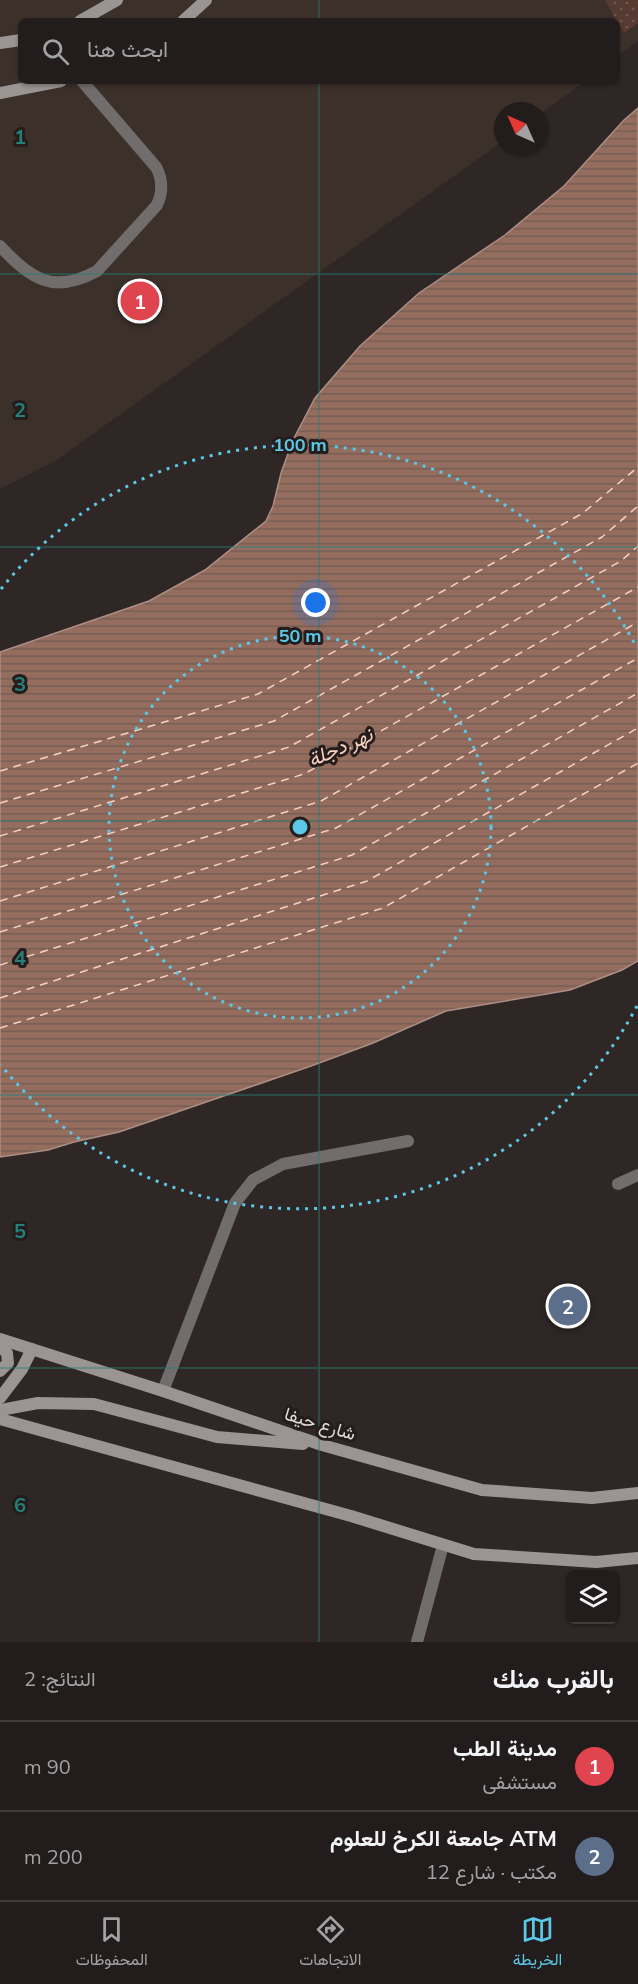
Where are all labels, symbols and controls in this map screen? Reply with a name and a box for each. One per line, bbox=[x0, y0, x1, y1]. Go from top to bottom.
search box bbox=[18, 18, 620, 84]
icon: search bbox=[39, 35, 72, 68]
text: ابحث هنا bbox=[87, 35, 168, 63]
north arrow bbox=[494, 102, 548, 156]
text: 1 bbox=[14, 124, 26, 149]
pin: 1 bbox=[120, 278, 160, 324]
text: 2 bbox=[14, 397, 26, 422]
text: 100 m bbox=[273, 433, 327, 456]
your location bbox=[301, 588, 330, 617]
text: 50 m bbox=[279, 624, 321, 647]
text: 3 bbox=[14, 671, 26, 696]
water label: نهر دجلة bbox=[304, 721, 378, 773]
centre of rings bbox=[290, 817, 310, 837]
text: 4 bbox=[14, 945, 26, 970]
text: 5 bbox=[14, 1218, 26, 1243]
pin: 2 bbox=[548, 1284, 588, 1328]
street label: شارع حيفا bbox=[282, 1402, 358, 1446]
text: 6 bbox=[14, 1492, 26, 1517]
map controls bbox=[566, 1570, 620, 1624]
button: layers bbox=[566, 1570, 620, 1624]
text: بالقرب منك bbox=[493, 1662, 614, 1695]
text: النتائج: 2 bbox=[24, 1666, 96, 1691]
text: مدينة الطب bbox=[453, 1734, 557, 1762]
text: 90 m bbox=[24, 1754, 71, 1779]
text: 1 bbox=[589, 1754, 601, 1779]
text: مستشفى bbox=[482, 1769, 557, 1794]
text: ATM جامعة الكرخ للعلوم bbox=[330, 1824, 557, 1852]
text: 200 m bbox=[24, 1844, 83, 1869]
text: 2 bbox=[589, 1844, 601, 1869]
text: مكتب · شارع 12 bbox=[426, 1859, 557, 1884]
tab: المحفوظات bbox=[76, 1913, 148, 1974]
tab: الاتجاهات bbox=[299, 1913, 361, 1974]
tab: الخريطة bbox=[513, 1913, 562, 1974]

